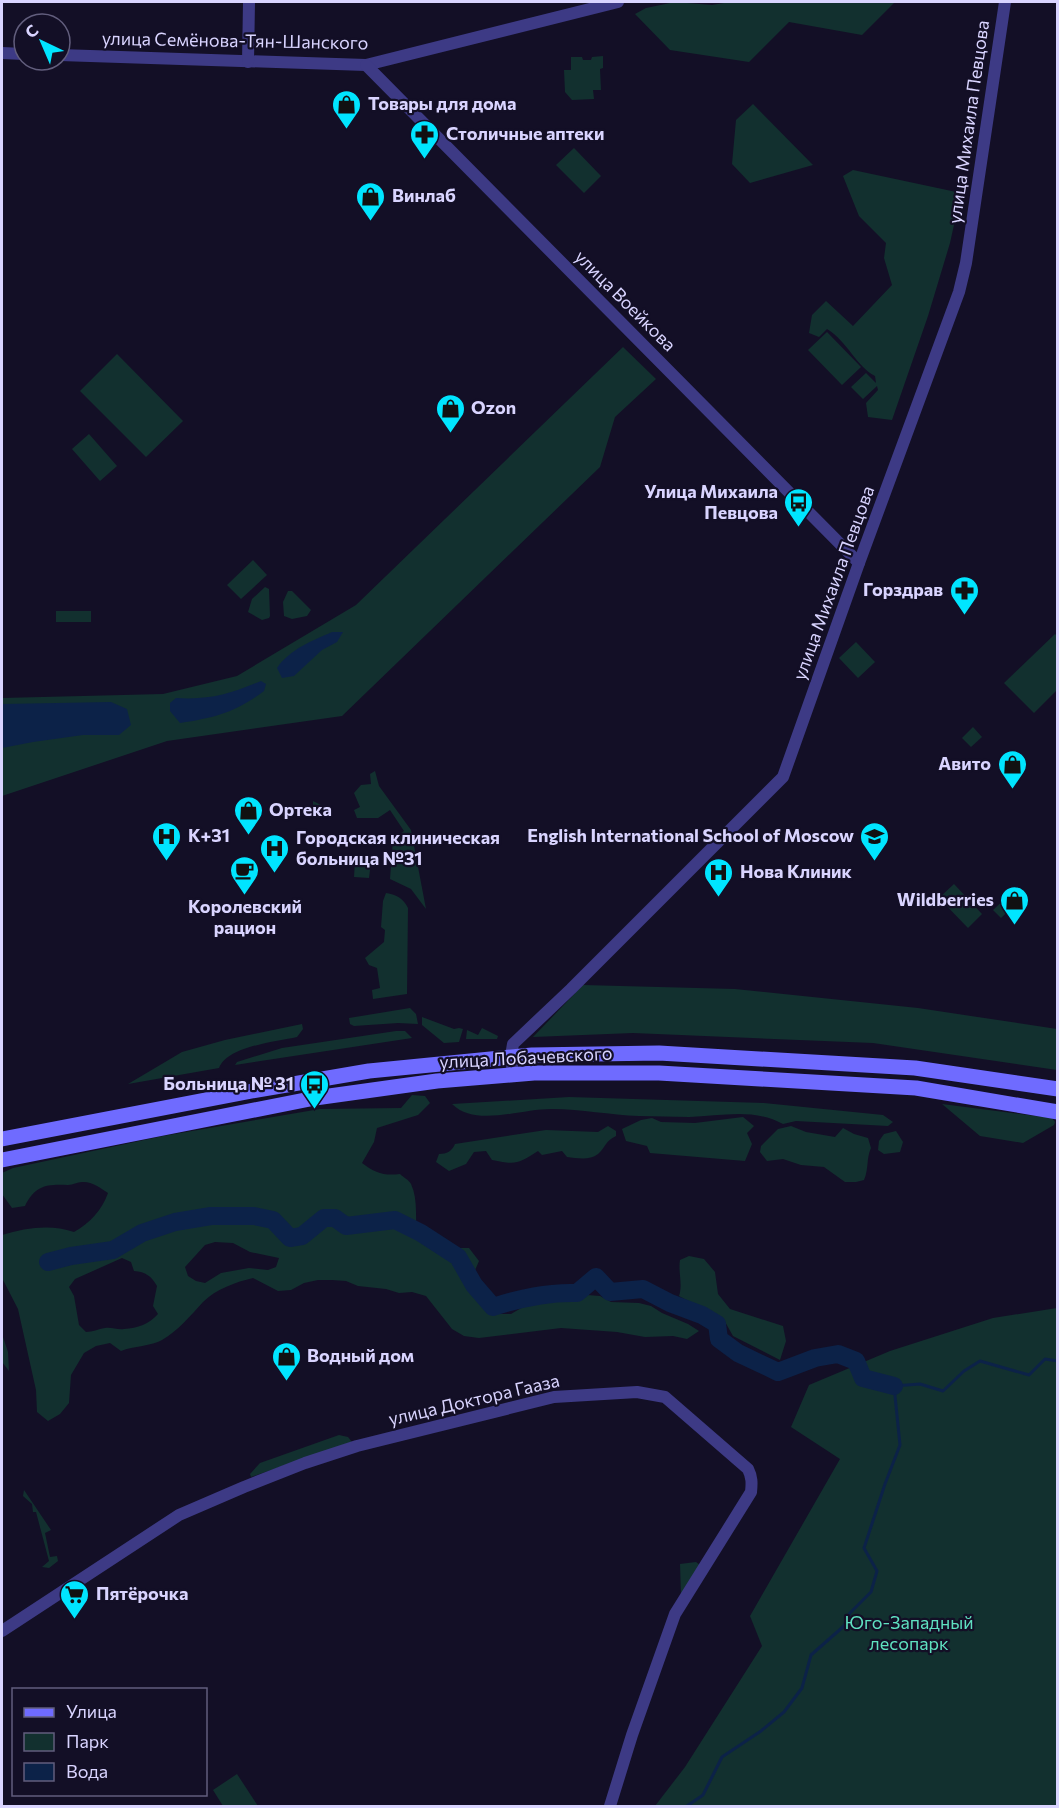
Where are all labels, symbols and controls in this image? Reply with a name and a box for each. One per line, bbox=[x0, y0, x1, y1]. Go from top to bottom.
north arrow bbox=[12, 12, 72, 72]
street label: улица Михаила Певцова bbox=[943, 19, 993, 225]
text: С bbox=[21, 20, 42, 41]
street label: улица Семёнова-Тян-Шанского bbox=[102, 27, 368, 53]
shop icon: Товары для дома bbox=[331, 88, 363, 130]
place label: Товары для дома bbox=[368, 92, 516, 114]
pharmacy icon: Столичные аптеки bbox=[409, 118, 441, 160]
place label: Столичные аптеки bbox=[446, 122, 605, 144]
shop icon: Винлаб bbox=[355, 180, 387, 222]
place label: Винлаб bbox=[392, 184, 456, 206]
street label: улица Воейкова bbox=[571, 245, 681, 355]
shop icon: Ozon bbox=[434, 392, 466, 434]
place label: Ozon bbox=[471, 396, 516, 418]
place label: Улица Михаила Певцова bbox=[644, 480, 778, 523]
street label: улица Михаила Певцова bbox=[788, 482, 878, 683]
bus stop icon: Улица Михаила Певцова bbox=[783, 486, 815, 528]
pharmacy icon: Горздрав bbox=[948, 574, 980, 616]
place label: Горздрав bbox=[863, 578, 943, 600]
shop icon: Авито bbox=[996, 748, 1028, 790]
place label: Авито bbox=[938, 752, 991, 774]
shop icon: Ортека bbox=[232, 794, 264, 836]
place label: Ортека bbox=[269, 798, 332, 820]
hospital icon: К+31 bbox=[151, 820, 183, 862]
school or university icon: English International School of Moscow bbox=[859, 820, 891, 862]
place label: К+31 bbox=[188, 824, 230, 846]
place label: English International School of Moscow bbox=[527, 824, 854, 846]
place label: Городская клиническая больница №31 bbox=[296, 826, 500, 869]
hospital icon: Городская клиническая больница №31 bbox=[259, 832, 291, 874]
cafe icon: Королевский рацион bbox=[229, 854, 261, 896]
hospital icon: Нова Клиник bbox=[703, 856, 735, 898]
place label: Нова Клиник bbox=[740, 860, 853, 882]
shop icon: Wildberries bbox=[999, 884, 1031, 926]
place label: Wildberries bbox=[897, 888, 994, 910]
place label: Королевский рацион bbox=[188, 895, 302, 938]
street label: улица Лобачевского bbox=[439, 1041, 613, 1073]
bus stop icon: Больница № 31 bbox=[299, 1068, 331, 1110]
place label: Больница № 31 bbox=[163, 1072, 294, 1094]
shop icon: Водный дом bbox=[270, 1340, 302, 1382]
place label: Водный дом bbox=[307, 1344, 414, 1366]
street label: улица Доктора Гааза bbox=[386, 1369, 561, 1429]
supermarket icon: Пятёрочка bbox=[59, 1578, 91, 1620]
place label: Пятёрочка bbox=[96, 1582, 188, 1604]
park label: Юго-Западный лесопарк bbox=[844, 1611, 974, 1654]
legend bbox=[12, 1688, 207, 1796]
text: Улица bbox=[66, 1700, 117, 1722]
text: Парк bbox=[66, 1730, 109, 1752]
text: Вода bbox=[66, 1760, 108, 1782]

